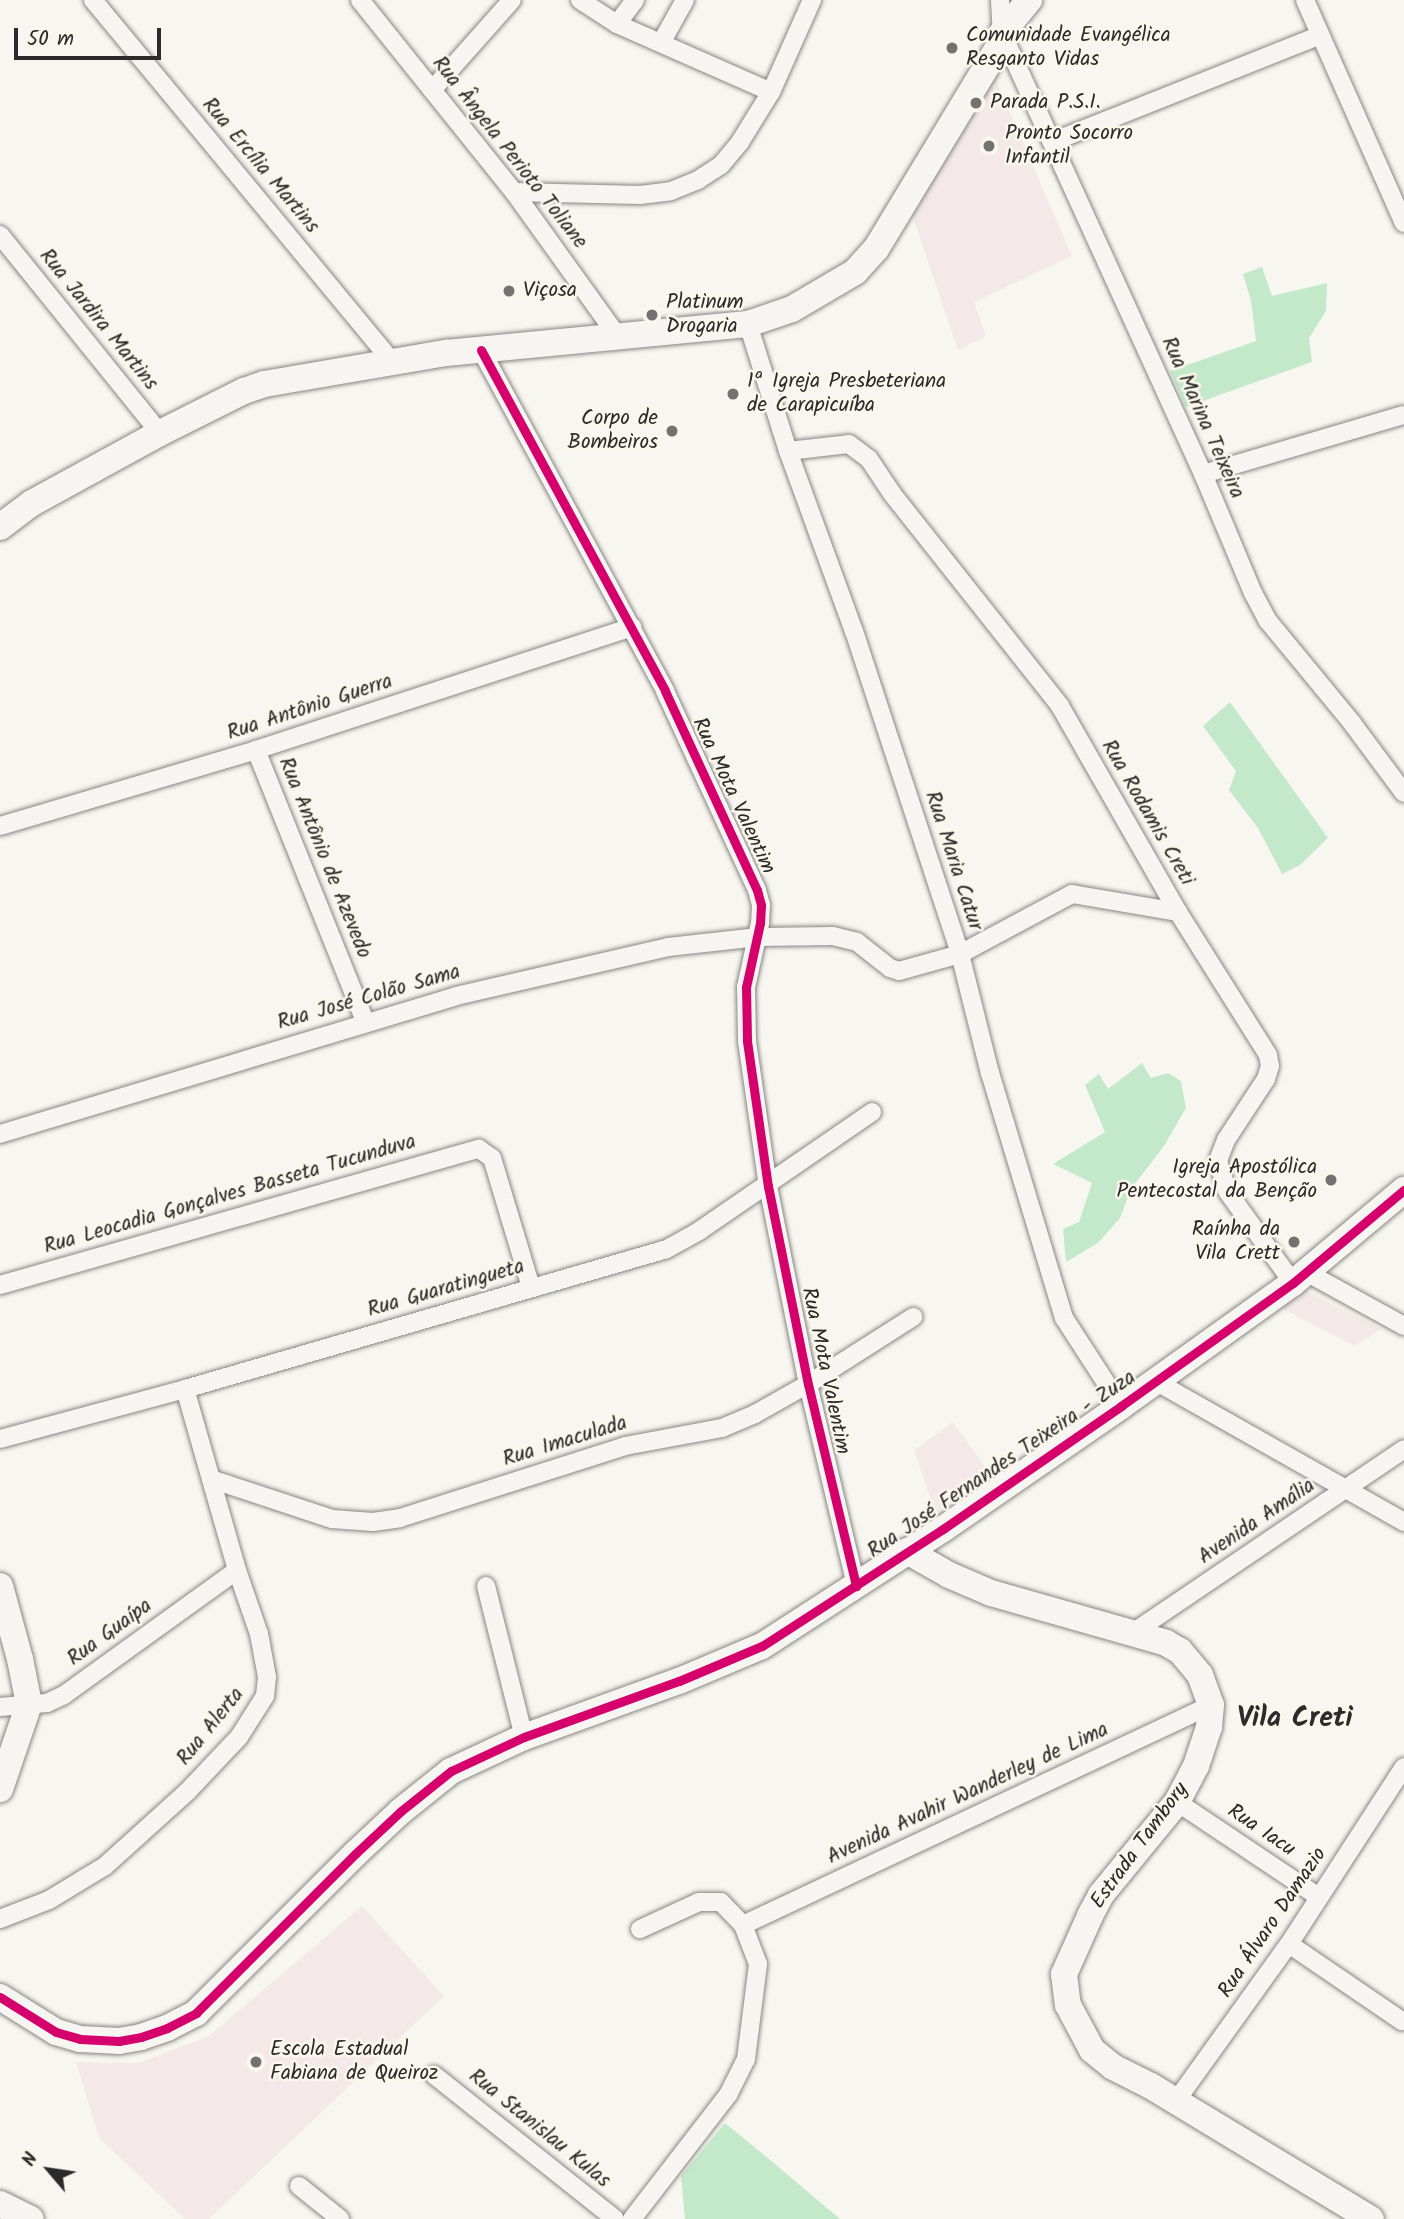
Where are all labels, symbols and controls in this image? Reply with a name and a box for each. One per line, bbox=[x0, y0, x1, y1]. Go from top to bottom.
scale bar bbox=[18, 14, 164, 58]
text: 50 m bbox=[27, 23, 74, 56]
place label: Comunidade Evangélica Resganto Vidas bbox=[966, 23, 1170, 73]
marker: Comunidade Evangélica Resganto Vidas bbox=[944, 40, 960, 56]
street label: Rua Ângela Perioto Toliane bbox=[426, 52, 592, 254]
place label: Parada P.S.I. bbox=[990, 90, 1101, 116]
street label: Rua Ercília Martins bbox=[196, 93, 324, 239]
marker: Parada P.S.I. bbox=[968, 95, 984, 111]
place label: Pronto Socorro Infantil bbox=[1005, 121, 1133, 171]
marker: Pronto Socorro Infantil bbox=[979, 136, 999, 156]
street label: Rua Jardira Martins bbox=[33, 244, 163, 396]
place label: Viçosa bbox=[523, 278, 577, 304]
marker: Viçosa bbox=[501, 283, 517, 299]
place label: Platinum Drogaria bbox=[666, 290, 744, 340]
marker: Platinum Drogaria bbox=[644, 307, 660, 323]
street label: Rua Marina Teixeira bbox=[1155, 333, 1249, 503]
place label: 1ª Igreja Presbeteriana de Carapicuíba bbox=[747, 369, 946, 419]
marker: 1ª Igreja Presbeteriana de Carapicuíba bbox=[725, 386, 741, 402]
place label: Corpo de Bombeiros bbox=[568, 406, 658, 456]
marker: Corpo de Bombeiros bbox=[664, 423, 680, 439]
street label: Rua Antônio Guerra bbox=[224, 669, 396, 747]
street label: Rua Mota Valentim bbox=[686, 714, 780, 878]
street label: Rua Rodamis Creti bbox=[1095, 736, 1199, 890]
street label: Rua Antônio de Azevedo bbox=[272, 754, 376, 962]
street label: Rua Maria Catur bbox=[919, 788, 987, 934]
street label: Rua José Colão Sama bbox=[275, 960, 463, 1036]
street label: Rua Leocadia Gonçalves Basseta Tucunduva bbox=[41, 1130, 419, 1260]
place label: Igreja Apostólica Pentecostal da Benção bbox=[1116, 1155, 1317, 1205]
marker: Igreja Apostólica Pentecostal da Benção bbox=[1323, 1172, 1339, 1188]
place label: Raínha da Vila Crett bbox=[1192, 1217, 1280, 1267]
marker: Raínha da Vila Crett bbox=[1286, 1234, 1302, 1250]
street label: Rua Guaratingueta bbox=[365, 1255, 527, 1323]
street label: Rua Mota Valentim bbox=[795, 1285, 855, 1457]
street label: Rua José Fernandes Teixeira - Zuza bbox=[863, 1366, 1141, 1564]
street label: Rua Imaculada bbox=[500, 1411, 630, 1473]
street label: Avenida Amália bbox=[1194, 1474, 1320, 1570]
street label: Rua Guaípa bbox=[63, 1594, 157, 1672]
street label: Rua Alerta bbox=[172, 1683, 250, 1771]
district label: Vila Creti bbox=[1237, 1702, 1353, 1736]
street label: Avenida Avahir Wanderley de Lima bbox=[823, 1718, 1113, 1870]
street label: Estrada Tambory bbox=[1086, 1778, 1194, 1914]
street label: Rua Iacu bbox=[1222, 1799, 1300, 1863]
street label: Rua Álvaro Damazio bbox=[1213, 1843, 1333, 2003]
place label: Escola Estadual Fabiana de Queiroz bbox=[270, 2037, 438, 2087]
marker: Escola Estadual Fabiana de Queiroz bbox=[248, 2054, 264, 2070]
street label: Rua Stanislau Kulas bbox=[463, 2064, 615, 2194]
north arrow bbox=[14, 2135, 84, 2205]
text: N bbox=[15, 2147, 47, 2172]

